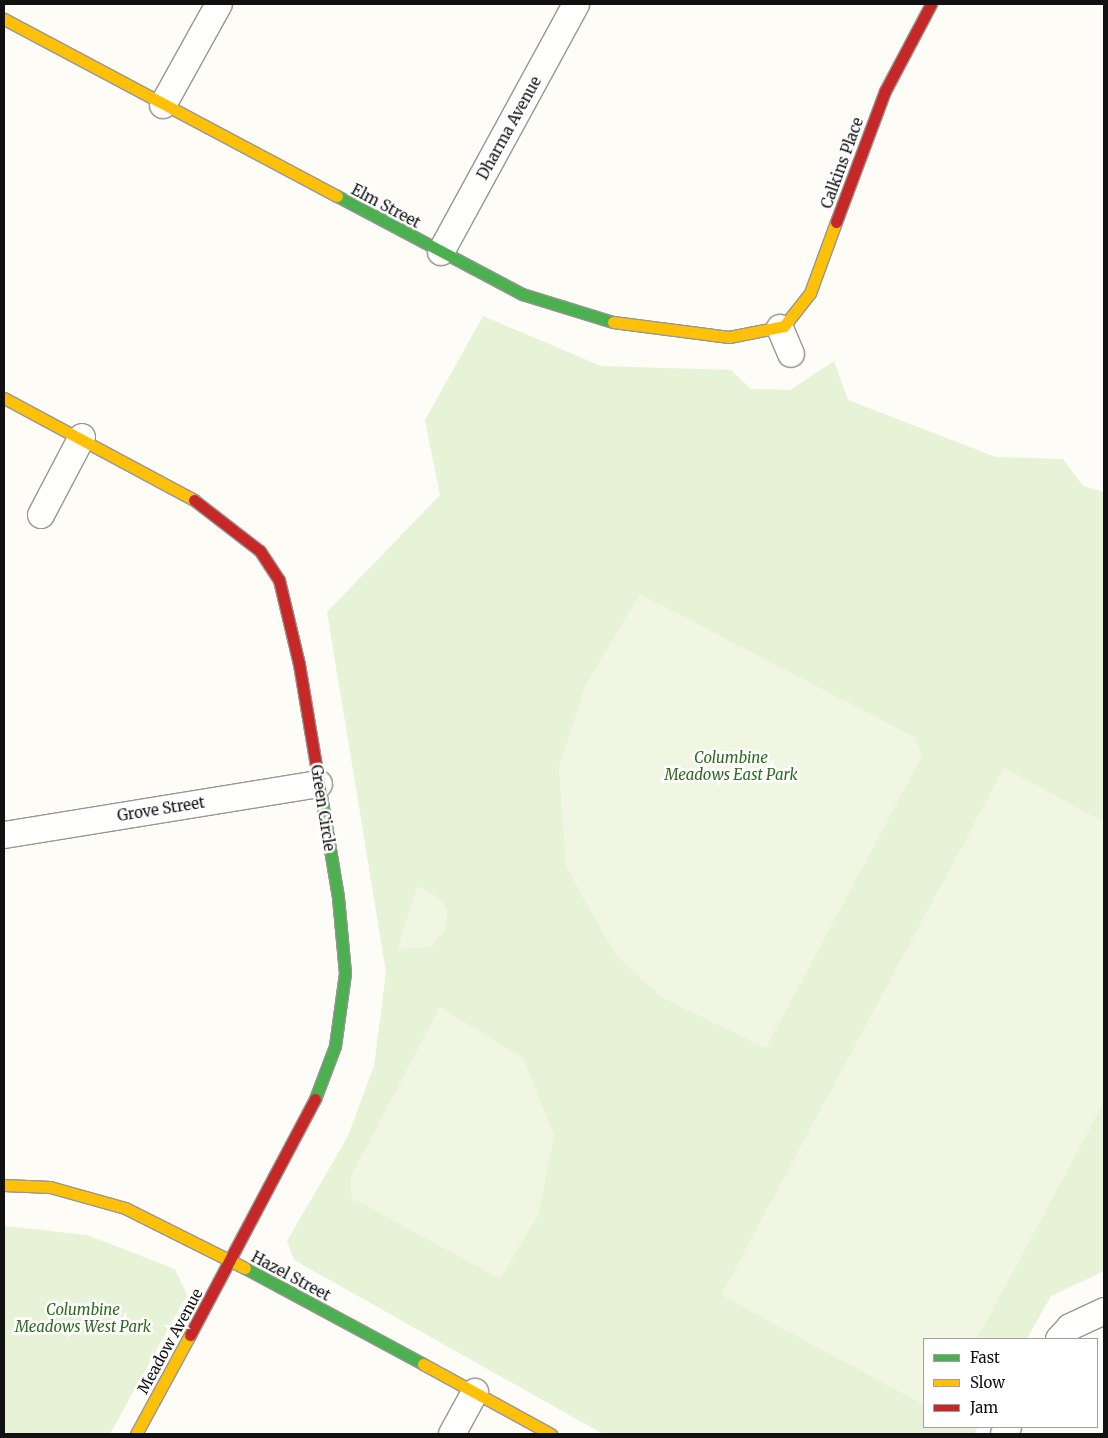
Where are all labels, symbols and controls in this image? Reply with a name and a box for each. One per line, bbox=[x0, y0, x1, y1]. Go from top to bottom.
street label: Dharma Avenue bbox=[473, 73, 545, 183]
street label: Calkins Place bbox=[817, 115, 867, 211]
street label: Elm Street bbox=[348, 180, 424, 232]
park label: Columbine Meadows East Park bbox=[664, 748, 798, 783]
street label: Green Circle bbox=[307, 764, 339, 852]
street label: Grove Street bbox=[116, 793, 206, 825]
street label: Hazel Street bbox=[248, 1248, 334, 1304]
street label: Meadow Avenue bbox=[134, 1285, 206, 1397]
park label: Columbine Meadows West Park bbox=[15, 1300, 151, 1335]
legend bbox=[923, 1338, 1098, 1428]
text: Fast bbox=[970, 1348, 1000, 1367]
text: Slow bbox=[970, 1373, 1005, 1392]
text: Jam bbox=[970, 1398, 998, 1417]

